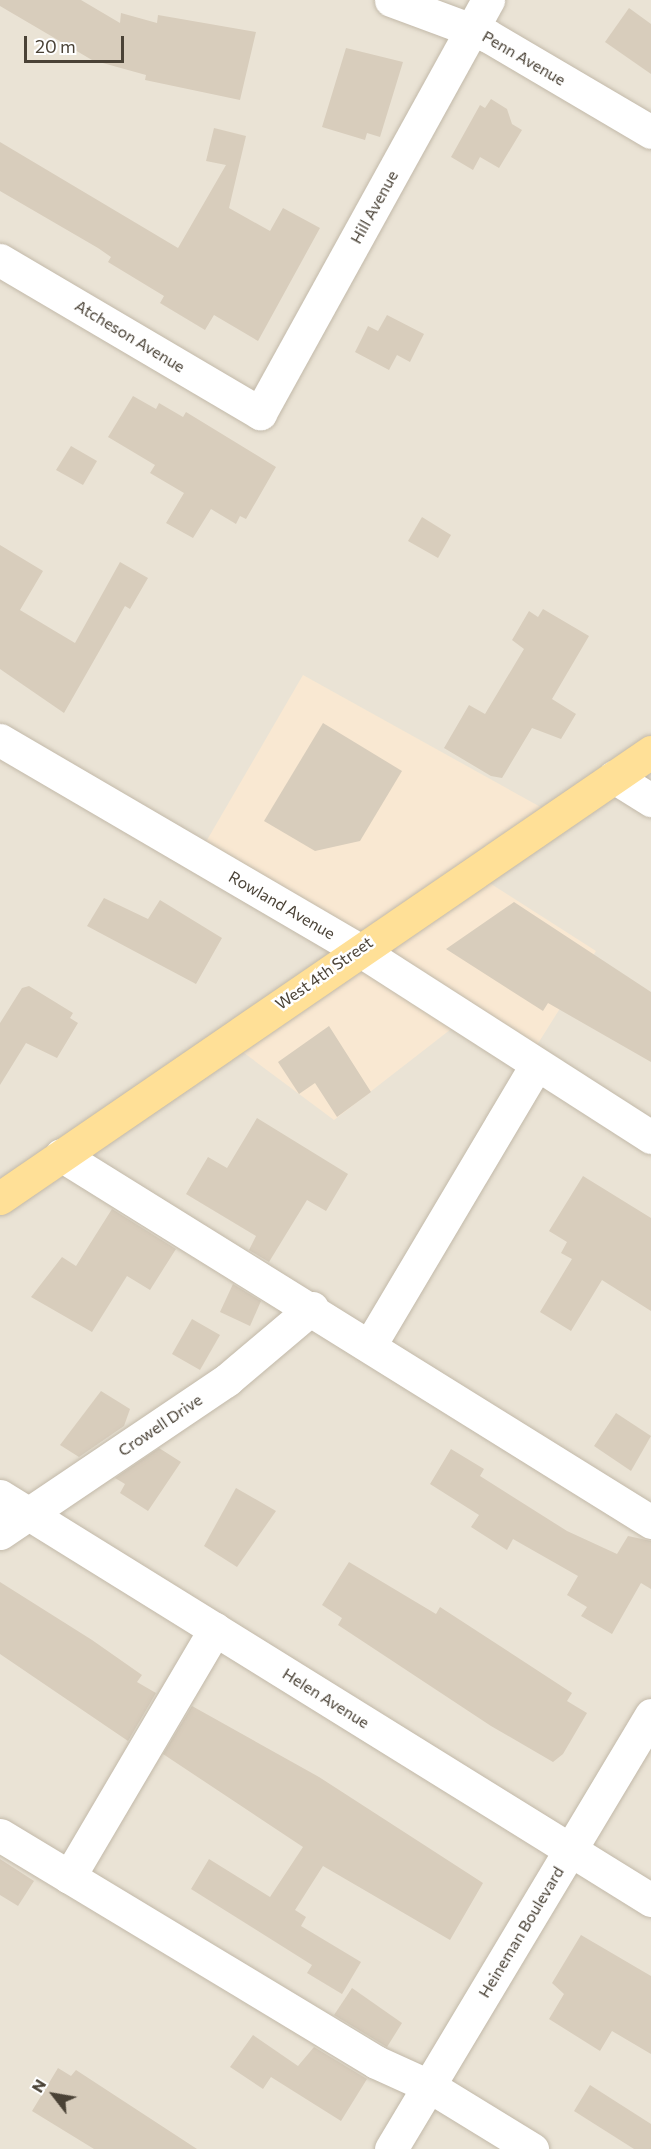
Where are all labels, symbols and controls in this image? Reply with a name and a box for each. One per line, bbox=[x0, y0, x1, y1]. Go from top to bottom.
scale bar bbox=[27, 24, 128, 62]
street label: Penn Avenue bbox=[479, 26, 569, 90]
text: 20 m bbox=[35, 35, 76, 57]
street label: Hill Avenue bbox=[346, 167, 402, 247]
street label: Atcheson Avenue bbox=[72, 296, 188, 376]
street label: Rowland Avenue bbox=[225, 867, 339, 943]
street label: West 4th Street bbox=[272, 932, 376, 1014]
street label: Crowell Drive bbox=[114, 1390, 206, 1460]
street label: Helen Avenue bbox=[279, 1664, 373, 1732]
street label: Heineman Boulevard bbox=[474, 1863, 568, 2001]
north arrow bbox=[24, 2065, 84, 2125]
text: N bbox=[27, 2075, 49, 2096]

